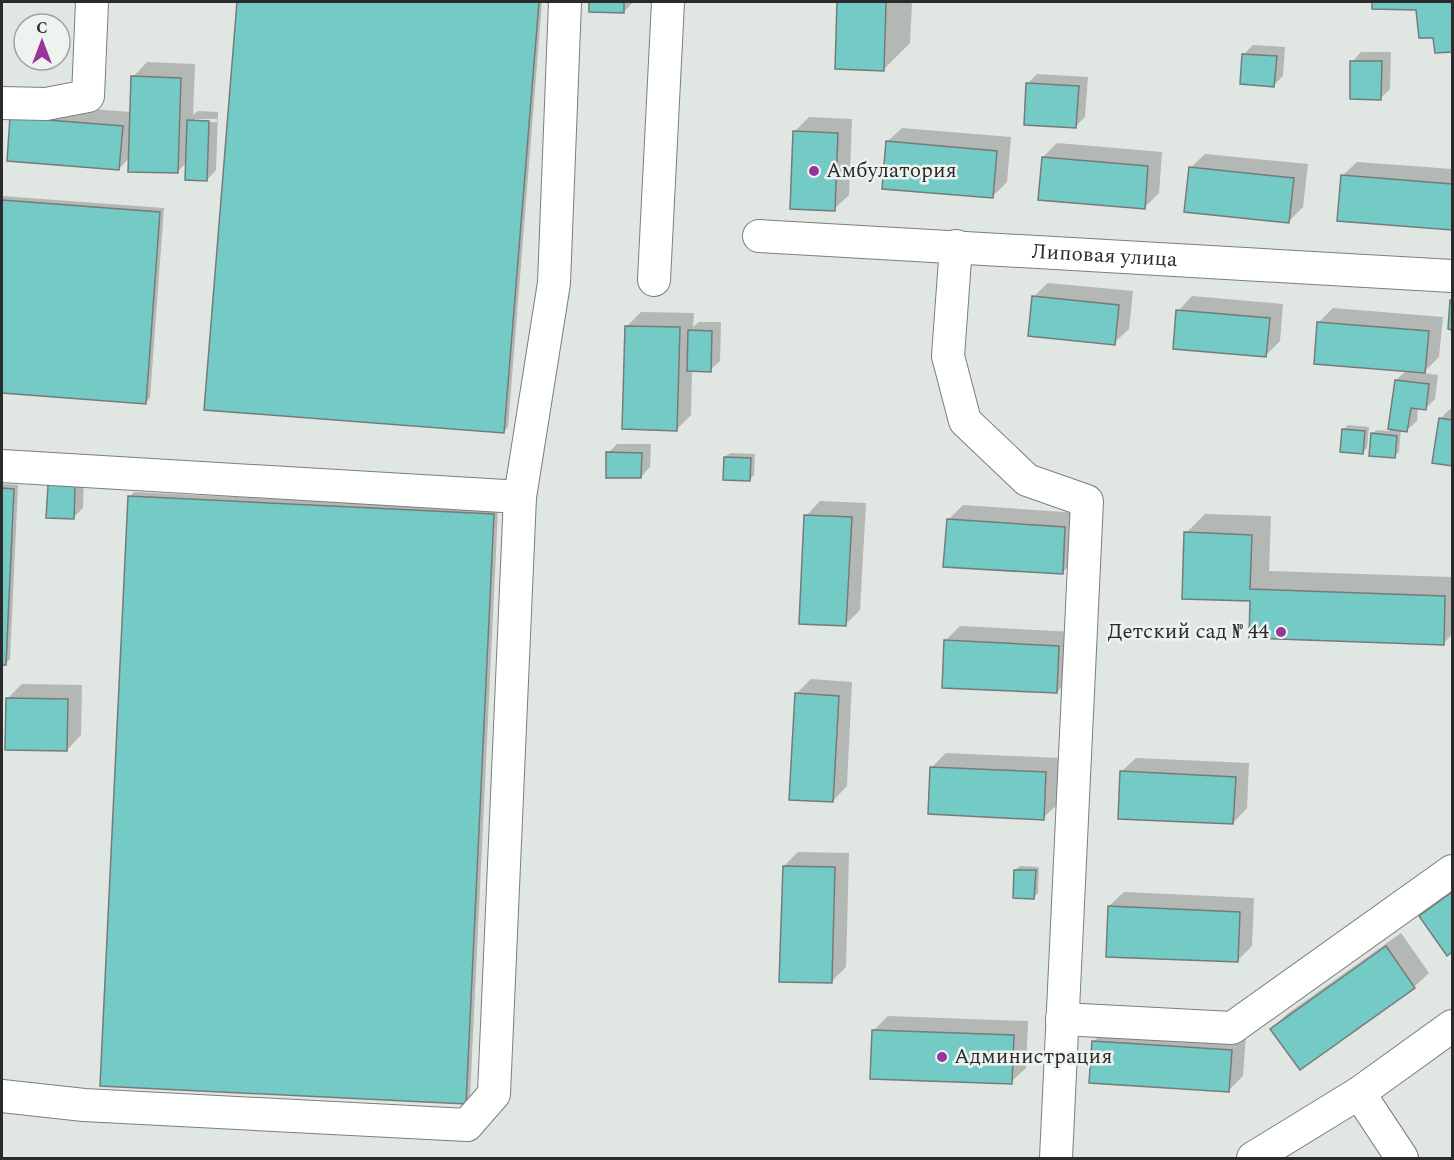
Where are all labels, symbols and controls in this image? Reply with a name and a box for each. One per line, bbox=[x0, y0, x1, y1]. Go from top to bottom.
north arrow bbox=[12, 12, 72, 72]
text: С bbox=[36, 16, 48, 40]
place label: Амбулатория bbox=[826, 155, 957, 187]
marker: Амбулатория bbox=[807, 164, 821, 178]
street label: Липовая улица bbox=[1031, 236, 1179, 276]
place label: Детский сад № 44 bbox=[1107, 616, 1269, 648]
marker: Детский сад № 44 bbox=[1274, 625, 1288, 639]
place label: Администрация bbox=[954, 1041, 1112, 1073]
marker: Администрация bbox=[935, 1050, 949, 1064]

